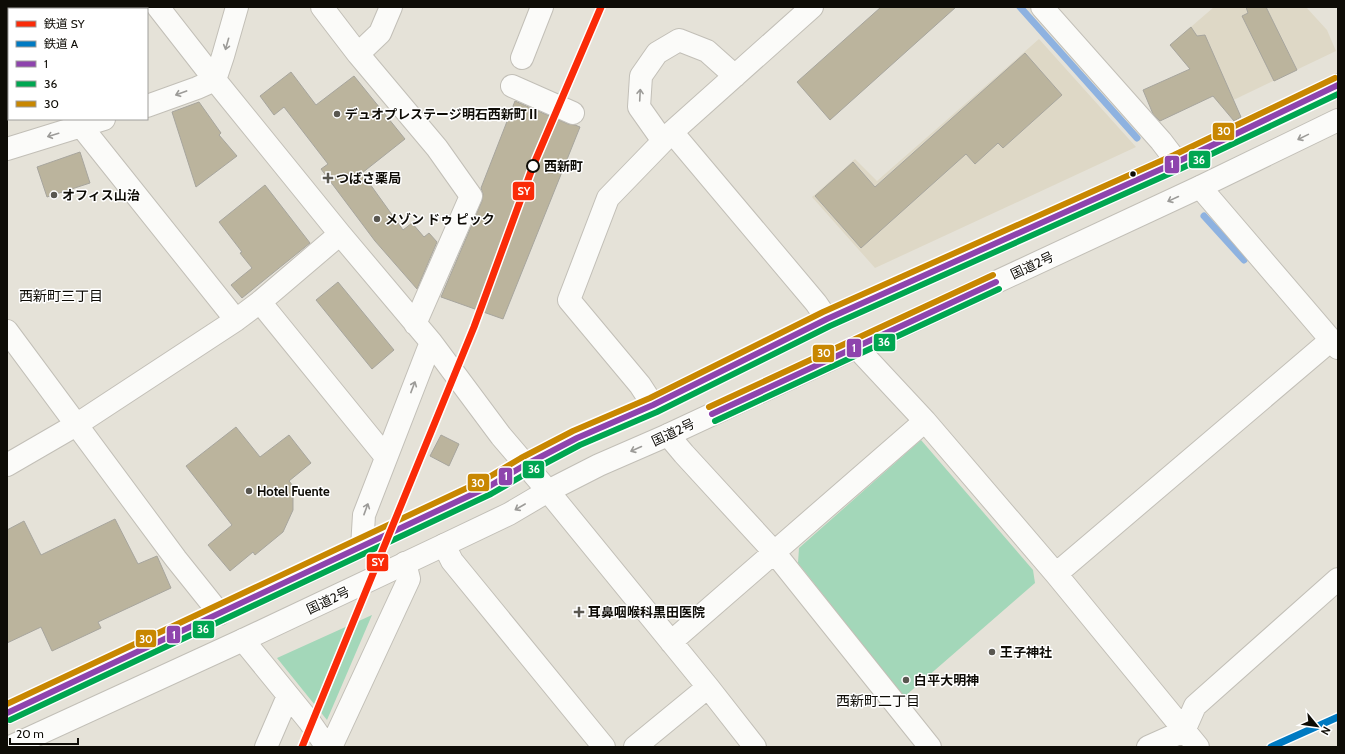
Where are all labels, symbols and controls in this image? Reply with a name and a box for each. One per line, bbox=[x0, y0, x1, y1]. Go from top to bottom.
legend bbox=[8, 8, 148, 120]
text: 鉄道 SY bbox=[44, 16, 85, 31]
text: 鉄道 A bbox=[44, 36, 79, 51]
one-way arrow bbox=[223, 37, 230, 50]
text: 1 bbox=[44, 56, 48, 71]
text: 36 bbox=[44, 76, 57, 91]
one-way arrow bbox=[636, 89, 643, 102]
one-way arrow bbox=[176, 90, 188, 98]
text: 30 bbox=[44, 96, 59, 111]
place label: デュオプレステージ明石西新町Ⅱ bbox=[345, 106, 540, 122]
marker: デュオプレステージ明石西新町Ⅱ bbox=[332, 109, 342, 119]
line badge: 30 bbox=[1212, 122, 1235, 141]
text: 30 bbox=[1217, 124, 1231, 138]
one-way arrow bbox=[47, 132, 60, 139]
one-way arrow bbox=[1297, 134, 1309, 141]
line badge: 36 bbox=[1188, 150, 1211, 169]
text: 36 bbox=[1193, 153, 1205, 167]
line badge: 1 bbox=[1164, 155, 1180, 174]
text: 1 bbox=[1170, 157, 1174, 171]
place label: 西新町 bbox=[544, 158, 583, 174]
marker: 西新町 bbox=[526, 159, 540, 173]
unlabelled marker bbox=[1128, 169, 1138, 179]
place label: つばさ薬局 bbox=[336, 170, 401, 186]
marker: つばさ薬局 bbox=[323, 173, 333, 183]
line badge: SY bbox=[512, 181, 535, 201]
text: SY bbox=[517, 184, 531, 198]
place label: オフィス山治 bbox=[62, 187, 140, 203]
marker: オフィス山治 bbox=[49, 190, 59, 200]
one-way arrow bbox=[1167, 196, 1179, 203]
place label: メゾン ドゥ ピック bbox=[385, 211, 495, 227]
marker: メゾン ドゥ ピック bbox=[372, 214, 382, 224]
street label: 国道2号 bbox=[1008, 248, 1056, 282]
district label: 西新町三丁目 bbox=[19, 287, 103, 305]
line badge: 36 bbox=[873, 333, 896, 352]
text: 36 bbox=[878, 335, 890, 349]
line badge: 1 bbox=[846, 338, 862, 358]
text: 1 bbox=[852, 341, 856, 355]
line badge: 30 bbox=[812, 344, 835, 363]
text: 30 bbox=[817, 346, 831, 360]
one-way arrow bbox=[409, 382, 417, 394]
street label: 国道2号 bbox=[649, 415, 697, 449]
one-way arrow bbox=[631, 446, 643, 453]
line badge: 36 bbox=[522, 460, 545, 479]
text: 36 bbox=[528, 462, 540, 476]
line badge: 1 bbox=[498, 467, 513, 486]
text: 1 bbox=[504, 469, 508, 483]
line badge: 30 bbox=[467, 473, 490, 492]
text: 30 bbox=[471, 476, 485, 490]
place label: Hotel Fuente bbox=[257, 483, 330, 499]
marker: Hotel Fuente bbox=[244, 486, 254, 496]
one-way arrow bbox=[363, 503, 371, 515]
one-way arrow bbox=[514, 504, 526, 512]
line badge: SY bbox=[366, 553, 389, 572]
text: SY bbox=[371, 555, 385, 569]
street label: 国道2号 bbox=[304, 583, 352, 617]
place label: 耳鼻咽喉科黒田医院 bbox=[588, 604, 705, 620]
marker: 耳鼻咽喉科黒田医院 bbox=[573, 606, 585, 618]
line badge: 36 bbox=[192, 620, 215, 639]
text: 36 bbox=[197, 622, 209, 636]
line badge: 1 bbox=[166, 625, 181, 644]
text: 1 bbox=[172, 628, 176, 642]
line badge: 30 bbox=[135, 629, 157, 648]
text: 30 bbox=[139, 632, 153, 646]
place label: 王子神社 bbox=[1000, 644, 1052, 660]
marker: 王子神社 bbox=[987, 647, 997, 657]
place label: 白平大明神 bbox=[914, 672, 979, 688]
marker: 白平大明神 bbox=[901, 675, 911, 685]
district label: 西新町二丁目 bbox=[836, 692, 920, 710]
north arrow bbox=[1297, 706, 1337, 746]
scale bar bbox=[10, 720, 78, 746]
text: N bbox=[1318, 724, 1334, 738]
text: 20 m bbox=[16, 726, 44, 741]

